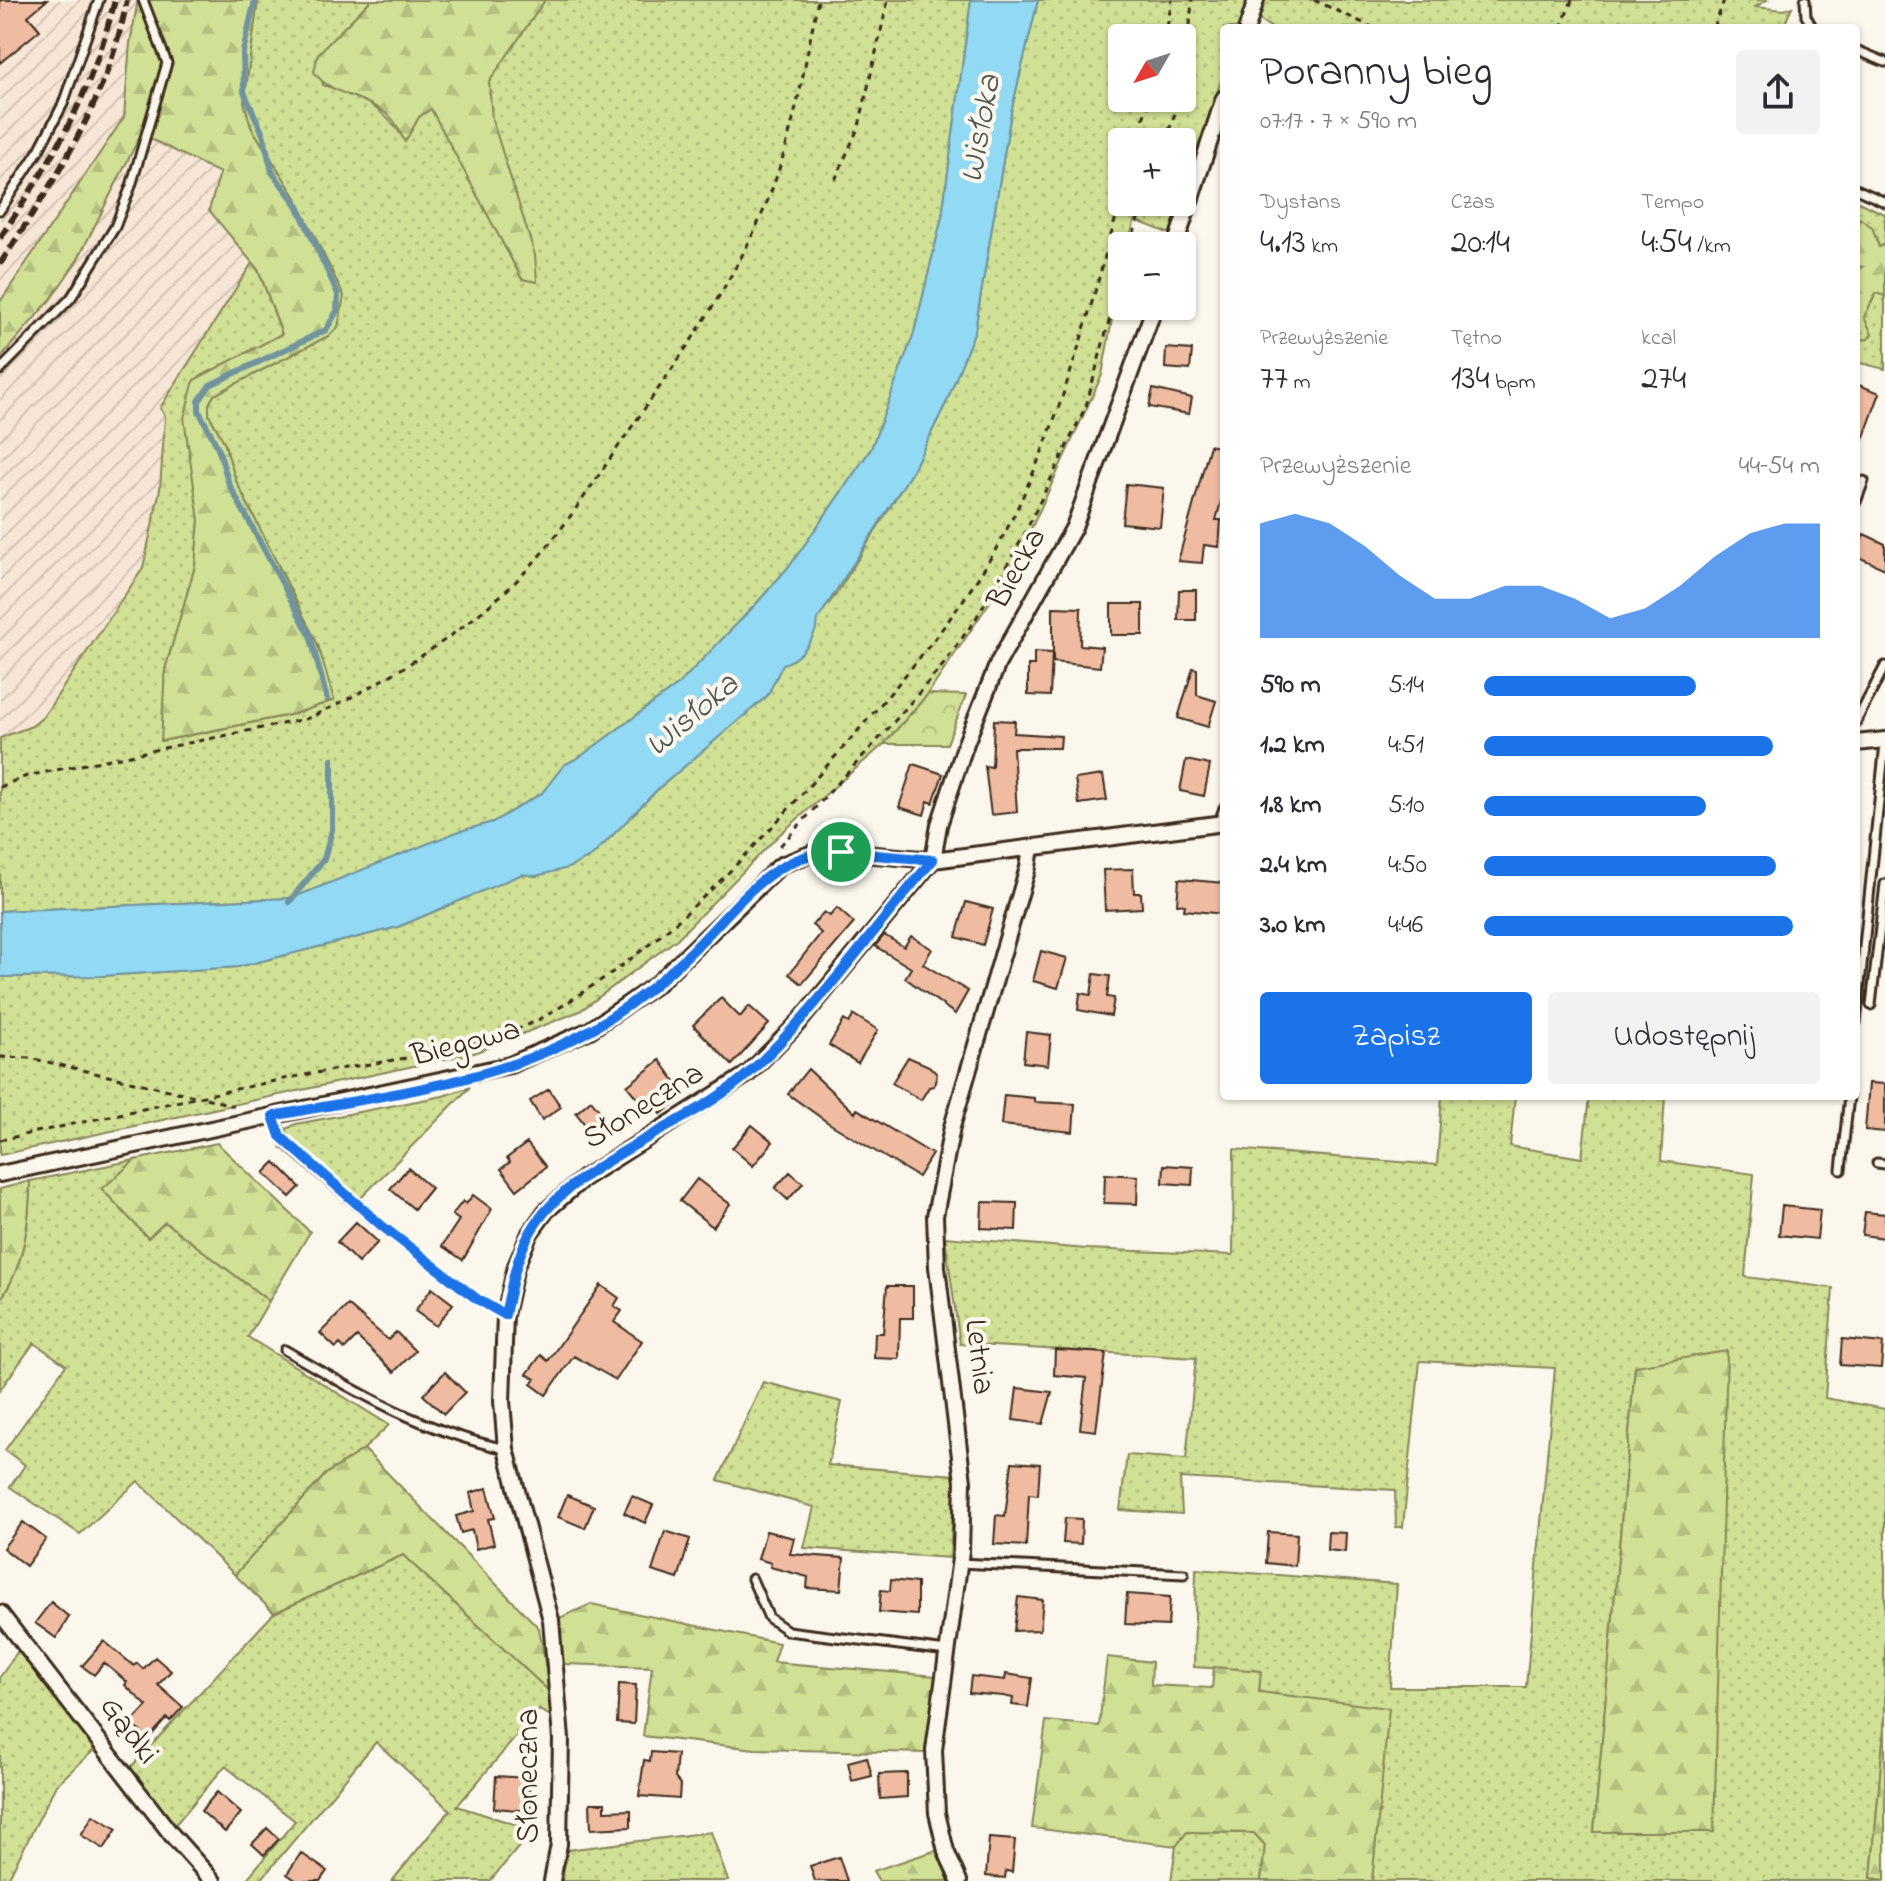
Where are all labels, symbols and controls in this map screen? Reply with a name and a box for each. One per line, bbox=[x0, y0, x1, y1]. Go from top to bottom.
north arrow bbox=[1108, 24, 1196, 112]
map controls bbox=[1108, 24, 1196, 320]
text: Poranny bieg bbox=[1260, 41, 1493, 105]
button: share bbox=[1736, 50, 1820, 134]
water label: Wisłoka bbox=[948, 70, 1016, 187]
text: 07:17 · 7 × 590 m bbox=[1260, 103, 1417, 141]
button: + bbox=[1108, 128, 1196, 216]
text: Dystans bbox=[1260, 187, 1341, 219]
text: Czas bbox=[1451, 187, 1495, 219]
text: Tempo bbox=[1641, 187, 1704, 219]
text: 4.13 bbox=[1260, 219, 1306, 269]
text: 20:14 bbox=[1451, 219, 1510, 269]
text: 4:54 bbox=[1641, 219, 1692, 269]
text: km bbox=[1306, 231, 1338, 263]
text: /km bbox=[1692, 231, 1731, 263]
button: − bbox=[1108, 232, 1196, 320]
text: Przewyższenie bbox=[1260, 323, 1388, 355]
text: Tętno bbox=[1451, 323, 1502, 355]
text: kcal bbox=[1641, 323, 1676, 355]
text: 77 bbox=[1260, 355, 1288, 405]
text: 134 bbox=[1451, 355, 1490, 405]
text: 274 bbox=[1641, 355, 1686, 405]
text: m bbox=[1288, 367, 1311, 399]
text: bpm bbox=[1490, 367, 1536, 399]
text: Przewyższenie bbox=[1260, 448, 1411, 486]
text: 44–54 m bbox=[1739, 448, 1820, 486]
street label: Biecka bbox=[976, 519, 1060, 619]
water label: Wisłoka bbox=[635, 661, 751, 770]
text: 590 m bbox=[1260, 667, 1321, 705]
text: 5:14 bbox=[1388, 667, 1424, 705]
text: 1.2 km bbox=[1260, 727, 1325, 765]
text: 4:51 bbox=[1388, 727, 1424, 765]
text: 1.8 km bbox=[1260, 787, 1321, 825]
text: 5:10 bbox=[1388, 787, 1425, 825]
pin bbox=[807, 818, 875, 886]
icon: arrive bbox=[819, 830, 863, 874]
text: 2.4 km bbox=[1260, 847, 1327, 885]
text: 4:50 bbox=[1388, 847, 1427, 885]
text: 3.0 km bbox=[1260, 907, 1325, 945]
text: 4:46 bbox=[1388, 907, 1423, 945]
button: Zapisz bbox=[1260, 992, 1532, 1084]
button: Udostępnij bbox=[1548, 992, 1820, 1084]
street label: Biegowa bbox=[405, 1007, 526, 1081]
street label: Słoneczna bbox=[574, 1051, 714, 1163]
street label: Letnia bbox=[950, 1317, 1006, 1397]
street label: Gądki bbox=[87, 1687, 169, 1775]
street label: Słoneczna bbox=[506, 1708, 553, 1844]

